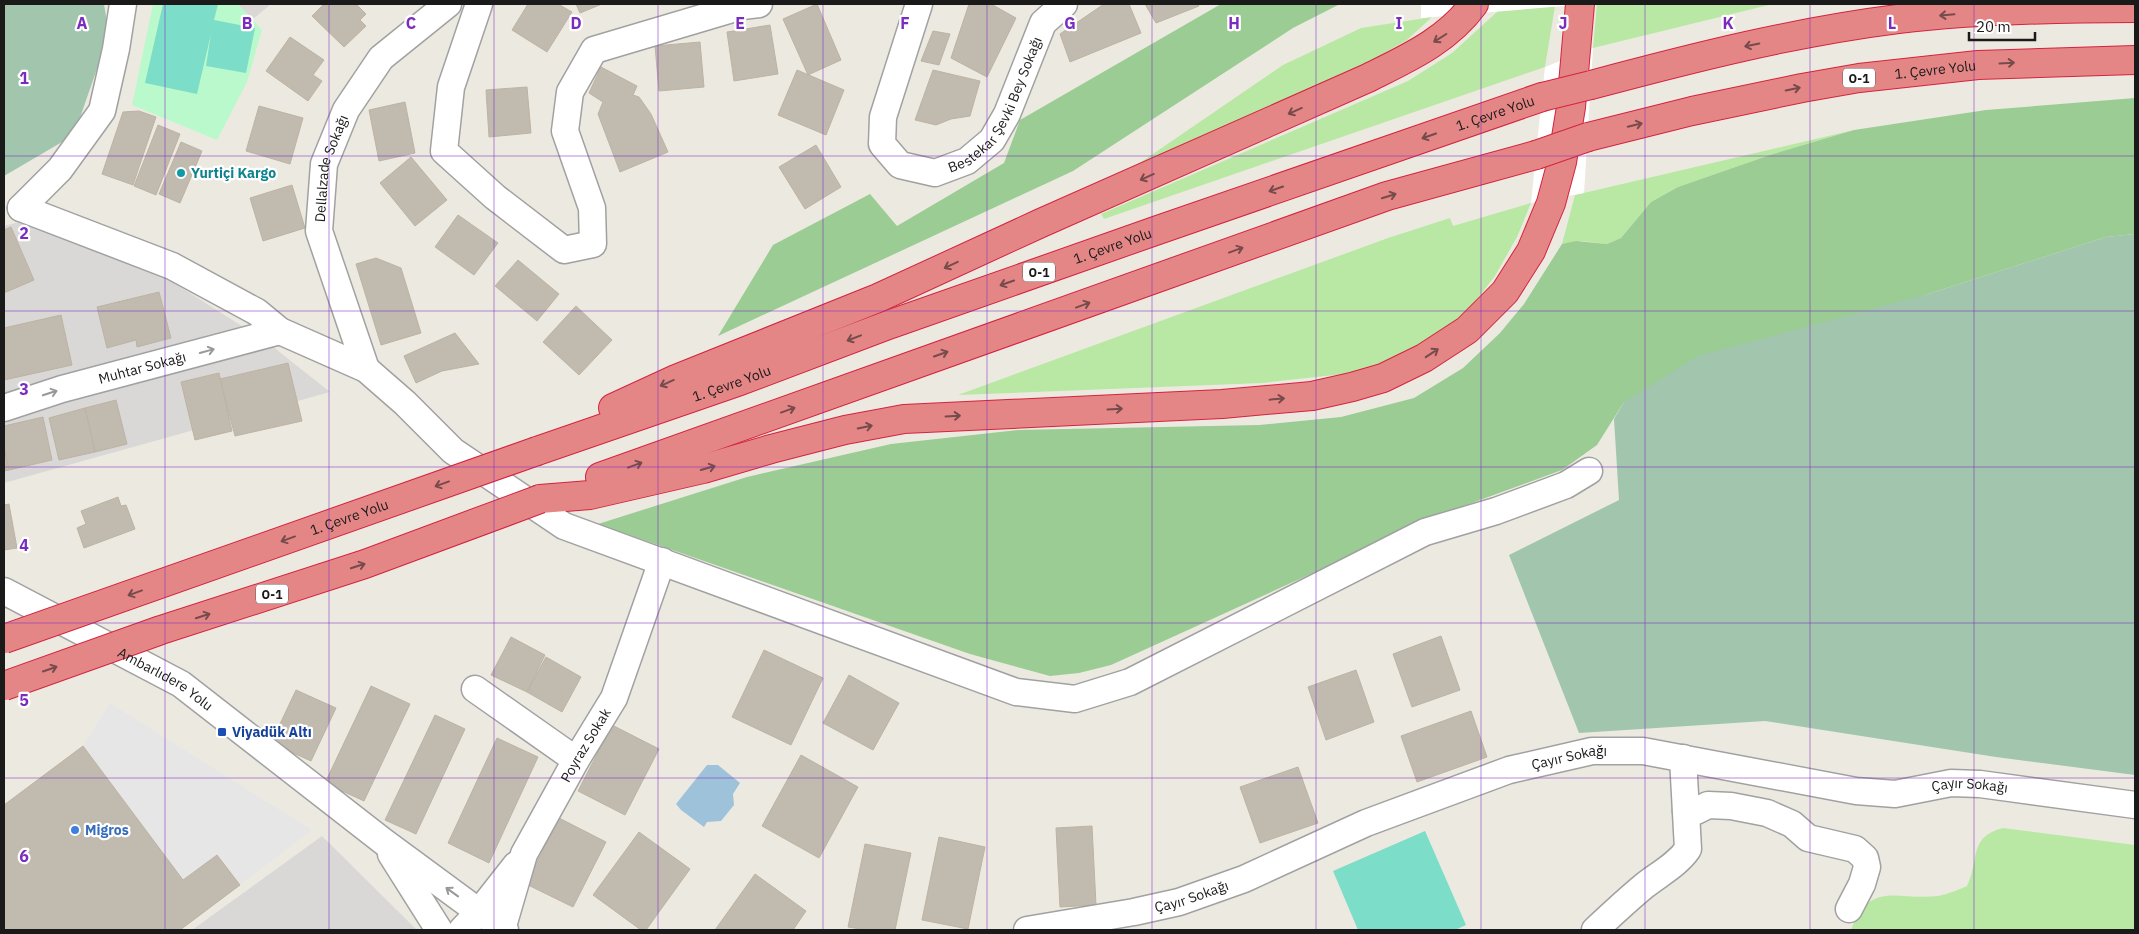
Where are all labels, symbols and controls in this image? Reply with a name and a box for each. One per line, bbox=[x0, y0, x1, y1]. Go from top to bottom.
one-way arrow bbox=[1939, 10, 1955, 20]
scale bar bbox=[1969, 10, 2035, 42]
text: A bbox=[77, 13, 88, 33]
text: B bbox=[242, 13, 253, 33]
text: C bbox=[406, 13, 416, 33]
text: D bbox=[570, 13, 582, 33]
text: E bbox=[735, 13, 745, 33]
text: F bbox=[900, 13, 910, 33]
text: G bbox=[1064, 13, 1076, 33]
text: H bbox=[1228, 13, 1240, 33]
text: I bbox=[1396, 13, 1403, 33]
text: J bbox=[1559, 13, 1567, 33]
text: K bbox=[1722, 13, 1734, 33]
text: L bbox=[1888, 13, 1896, 33]
text: 20 m bbox=[1976, 17, 2011, 36]
one-way arrow bbox=[1434, 33, 1448, 43]
street label: Bestekar Şevki Bey Sokağı bbox=[945, 34, 1046, 176]
one-way arrow bbox=[1744, 41, 1760, 51]
street label: 1. Çevre Yolu bbox=[1893, 56, 1977, 83]
one-way arrow bbox=[1998, 59, 2014, 68]
text: 1 bbox=[19, 68, 29, 88]
road number: O-1 bbox=[1843, 68, 1875, 88]
one-way arrow bbox=[1785, 84, 1801, 94]
street label: 1. Çevre Yolu bbox=[1453, 91, 1537, 135]
one-way arrow bbox=[1288, 107, 1303, 117]
street label: Dellalzade Sokağı bbox=[311, 112, 352, 223]
one-way arrow bbox=[1627, 120, 1643, 130]
one-way arrow bbox=[1422, 132, 1438, 141]
place label: Yurtiçi Kargo bbox=[191, 164, 276, 182]
marker: Yurtiçi Kargo bbox=[175, 167, 187, 179]
one-way arrow bbox=[1140, 173, 1155, 183]
one-way arrow bbox=[1269, 185, 1284, 194]
one-way arrow bbox=[1381, 190, 1397, 200]
text: 2 bbox=[19, 223, 29, 243]
street label: 1. Çevre Yolu bbox=[1071, 224, 1154, 268]
one-way arrow bbox=[1228, 245, 1243, 254]
one-way arrow bbox=[944, 260, 959, 270]
road number: O-1 bbox=[1023, 262, 1055, 282]
one-way arrow bbox=[1000, 279, 1015, 288]
one-way arrow bbox=[1075, 300, 1090, 309]
one-way arrow bbox=[847, 334, 862, 343]
one-way arrow bbox=[199, 345, 215, 355]
street label: Muhtar Sokağı bbox=[96, 347, 188, 388]
one-way arrow bbox=[1424, 348, 1438, 358]
one-way arrow bbox=[932, 349, 948, 359]
street label: 1. Çevre Yolu bbox=[690, 361, 773, 406]
text: 3 bbox=[19, 379, 29, 399]
one-way arrow bbox=[660, 379, 675, 389]
one-way arrow bbox=[42, 387, 58, 397]
one-way arrow bbox=[1269, 394, 1285, 404]
one-way arrow bbox=[1107, 404, 1123, 413]
one-way arrow bbox=[780, 405, 795, 414]
one-way arrow bbox=[945, 412, 961, 421]
one-way arrow bbox=[856, 421, 872, 431]
one-way arrow bbox=[627, 459, 643, 469]
one-way arrow bbox=[699, 462, 715, 472]
one-way arrow bbox=[434, 480, 450, 489]
street label: 1. Çevre Yolu bbox=[307, 495, 391, 539]
text: 4 bbox=[19, 535, 29, 555]
one-way arrow bbox=[281, 535, 297, 544]
one-way arrow bbox=[349, 561, 365, 570]
road number: O-1 bbox=[256, 584, 288, 604]
one-way arrow bbox=[128, 589, 143, 598]
one-way arrow bbox=[195, 611, 211, 621]
street label: Ambarlıdere Yolu bbox=[115, 643, 217, 715]
one-way arrow bbox=[41, 664, 57, 674]
text: 5 bbox=[19, 690, 29, 710]
street label: Poyraz Sokak bbox=[556, 704, 615, 786]
place label: Viyadük Altı bbox=[232, 723, 312, 741]
marker: Viyadük Altı bbox=[216, 726, 228, 738]
street label: Çayır Sokağı bbox=[1530, 742, 1607, 774]
street label: Çayır Sokağı bbox=[1930, 774, 2009, 797]
place label: Migros bbox=[85, 821, 129, 839]
marker: Migros bbox=[69, 824, 81, 836]
text: 6 bbox=[19, 846, 29, 866]
street label: Çayır Sokağı bbox=[1153, 876, 1231, 916]
one-way arrow bbox=[445, 887, 459, 897]

